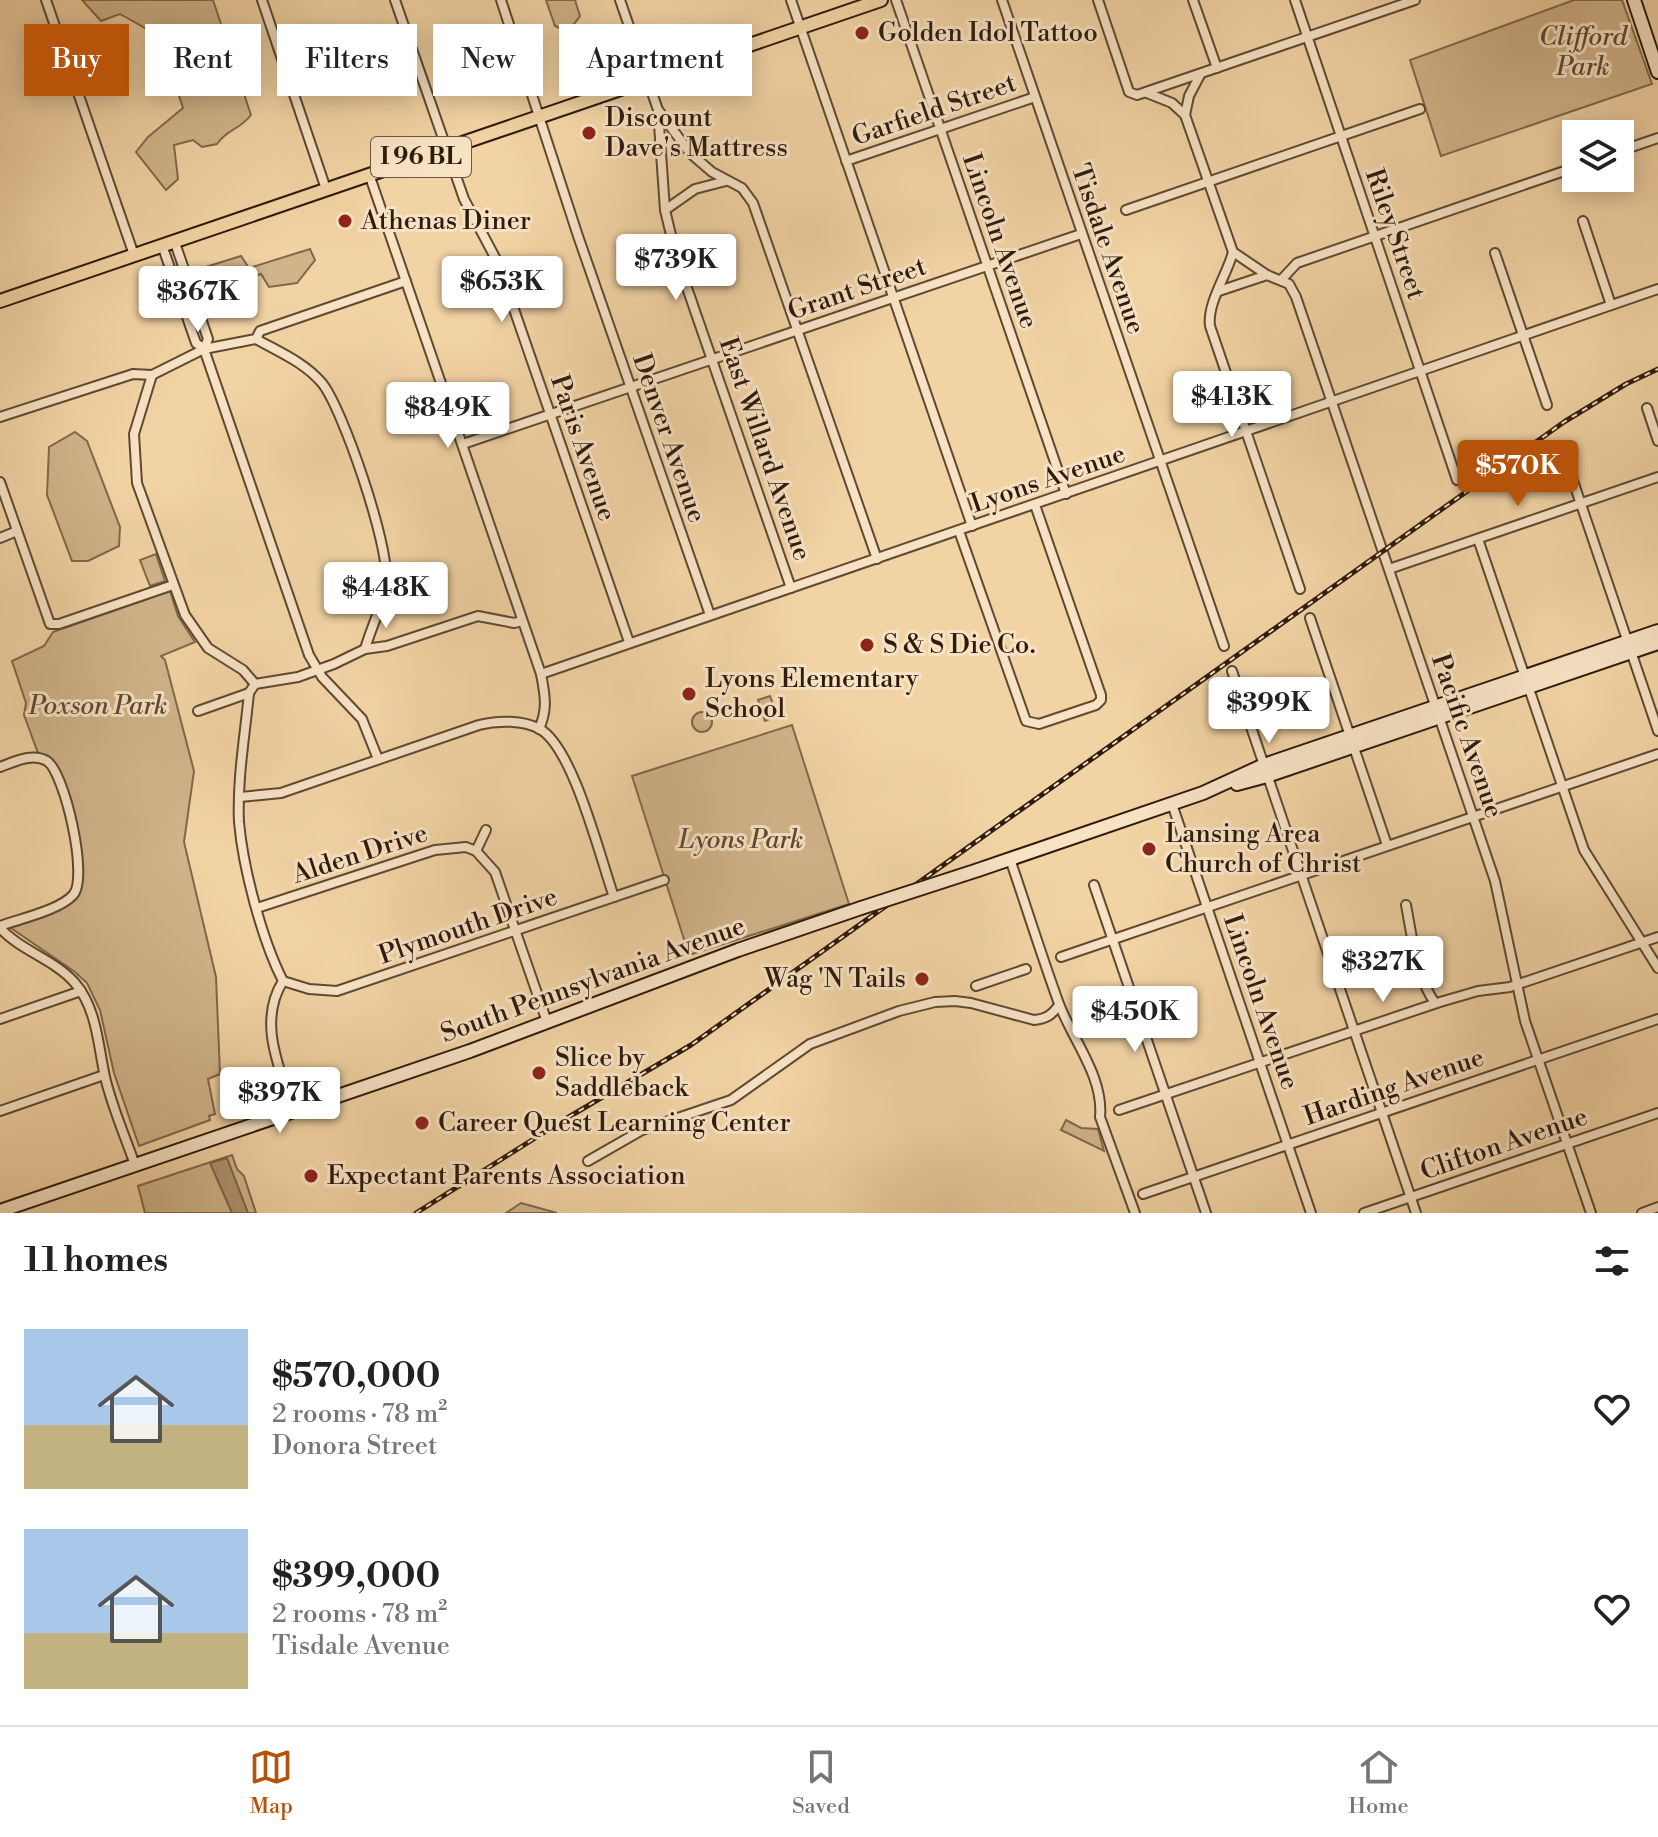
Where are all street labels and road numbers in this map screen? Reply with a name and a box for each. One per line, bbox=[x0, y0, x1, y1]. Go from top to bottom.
street label: Garfield Street bbox=[848, 67, 1020, 153]
road number: I 96 BL bbox=[371, 137, 471, 177]
street label: Lincoln Avenue bbox=[955, 149, 1045, 333]
street label: Tisdale Avenue bbox=[1064, 160, 1152, 338]
street label: Riley Street bbox=[1358, 165, 1432, 303]
street label: Grant Street bbox=[784, 250, 930, 328]
street label: East Willard Avenue bbox=[712, 333, 818, 565]
street label: Denver Avenue bbox=[625, 349, 713, 527]
street label: Paris Avenue bbox=[543, 371, 623, 525]
street label: Lyons Avenue bbox=[967, 438, 1129, 520]
street label: Pacific Avenue bbox=[1424, 650, 1510, 822]
street label: Alden Drive bbox=[287, 817, 432, 891]
street label: Plymouth Drive bbox=[374, 880, 562, 972]
street label: South Pennsylvania Avenue bbox=[436, 910, 750, 1050]
street label: Lincoln Avenue bbox=[1216, 910, 1306, 1094]
street label: Harding Avenue bbox=[1300, 1041, 1488, 1133]
street label: Clifton Avenue bbox=[1416, 1100, 1592, 1188]

